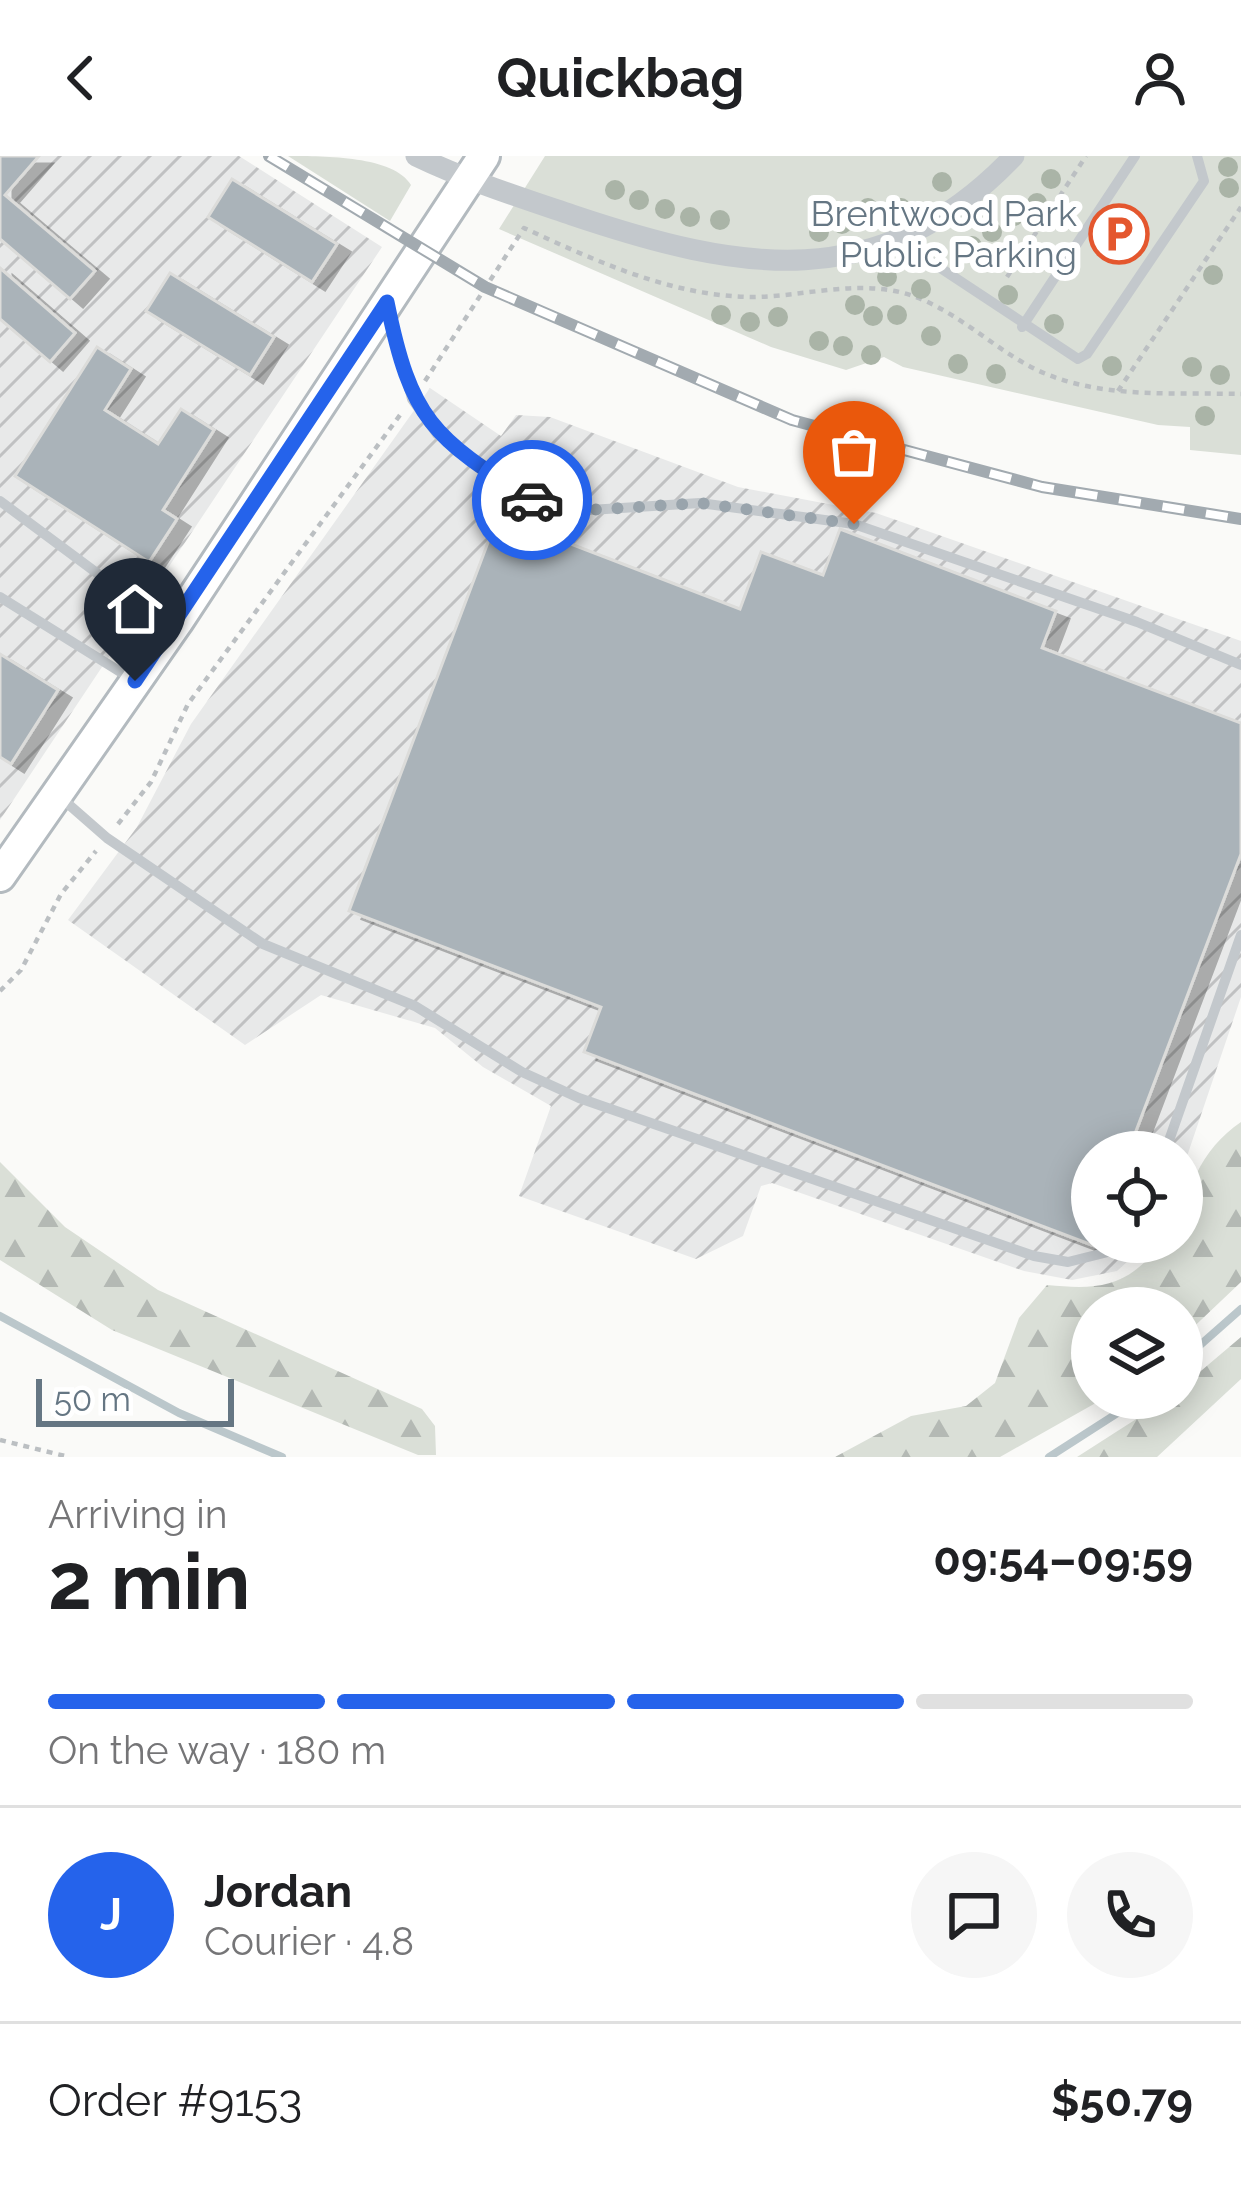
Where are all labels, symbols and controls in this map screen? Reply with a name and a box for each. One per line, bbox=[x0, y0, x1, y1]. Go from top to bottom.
icon: back bbox=[48, 45, 114, 111]
icon: person bbox=[1127, 45, 1193, 111]
text: Quickbag bbox=[497, 46, 744, 110]
place label: Brentwood Park Public Parking bbox=[810, 192, 1077, 275]
parking icon: Brentwood Park Public Parking bbox=[1088, 203, 1150, 265]
pin bbox=[803, 401, 905, 524]
icon: bag bbox=[821, 419, 887, 485]
courier bbox=[472, 440, 592, 560]
icon: car bbox=[499, 467, 565, 533]
pin bbox=[84, 558, 186, 681]
icon: home bbox=[102, 576, 168, 642]
map controls bbox=[1071, 1131, 1203, 1419]
button: locate bbox=[1071, 1131, 1203, 1263]
button: layers bbox=[1071, 1287, 1203, 1419]
scale bar bbox=[36, 1373, 234, 1426]
text: 50 m bbox=[54, 1380, 131, 1419]
text: Arriving in bbox=[48, 1491, 228, 1537]
text: 09:54–09:59 bbox=[933, 1533, 1193, 1586]
text: 2 min bbox=[48, 1536, 250, 1627]
text: On the way · 180 m bbox=[48, 1727, 386, 1773]
button: chat bbox=[911, 1852, 1037, 1978]
button: phone bbox=[1067, 1852, 1193, 1978]
text: Jordan bbox=[204, 1865, 352, 1918]
text: J bbox=[100, 1888, 122, 1941]
text: Courier · 4.8 bbox=[204, 1918, 414, 1964]
text: Order #9153 bbox=[48, 2074, 302, 2127]
text: $50.79 bbox=[1051, 2074, 1193, 2127]

